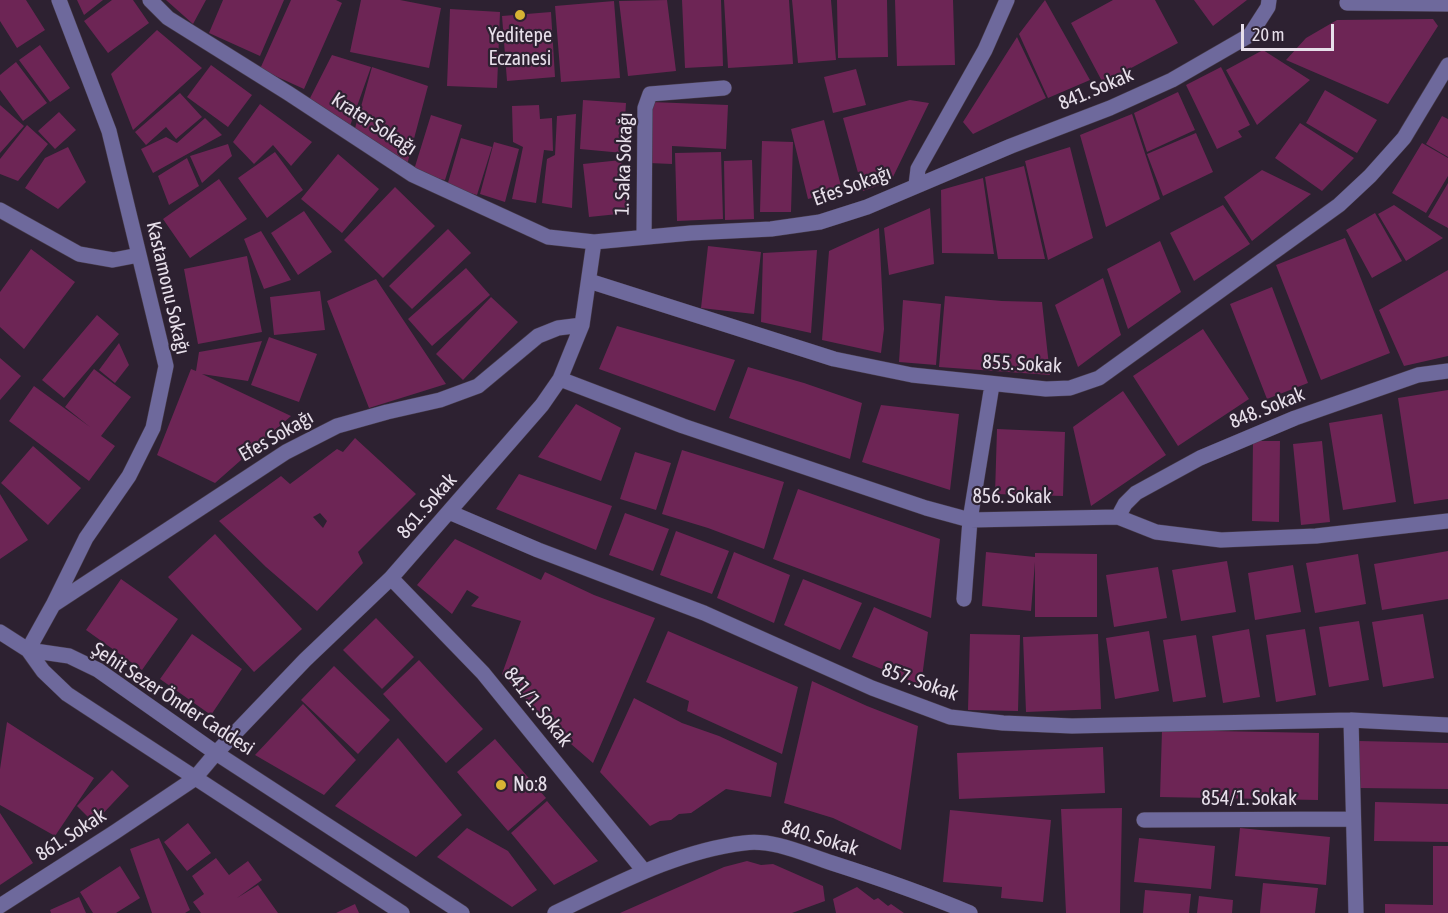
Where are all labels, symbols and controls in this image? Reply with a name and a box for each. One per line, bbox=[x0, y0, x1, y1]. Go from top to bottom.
marker: Yeditepe Eczanesi bbox=[513, 8, 527, 22]
scale bar bbox=[1244, 12, 1337, 50]
place label: Yeditepe Eczanesi bbox=[488, 24, 552, 71]
text: 20 m bbox=[1252, 24, 1284, 45]
street label: 841. Sokak bbox=[1055, 62, 1137, 116]
street label: Krater Sokağı bbox=[327, 88, 421, 160]
street label: 1. Saka Sokağı bbox=[610, 112, 638, 216]
street label: Efes Sokağı bbox=[809, 161, 895, 211]
street label: Kastamonu Sokağı bbox=[141, 219, 195, 357]
street label: 855. Sokak bbox=[982, 350, 1062, 378]
street label: 848. Sokak bbox=[1226, 382, 1308, 434]
street label: Efes Sokağı bbox=[234, 405, 318, 467]
street label: 861. Sokak bbox=[392, 468, 462, 544]
street label: 856. Sokak bbox=[972, 485, 1052, 509]
street label: Şehit Sezer Önder Caddesi bbox=[87, 637, 259, 761]
street label: 857. Sokak bbox=[879, 658, 961, 706]
street label: 841/1. Sokak bbox=[499, 662, 577, 752]
place label: No:8 bbox=[513, 773, 547, 797]
marker: No:8 bbox=[494, 778, 508, 792]
street label: 854/1. Sokak bbox=[1201, 787, 1297, 811]
street label: 861. Sokak bbox=[31, 803, 111, 867]
street label: 840. Sokak bbox=[779, 815, 861, 861]

